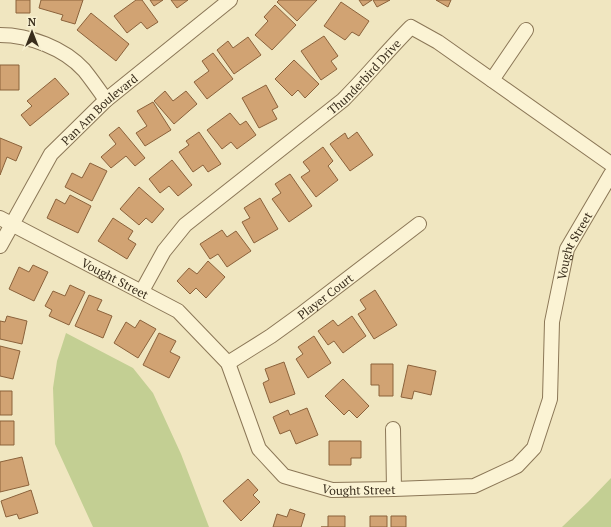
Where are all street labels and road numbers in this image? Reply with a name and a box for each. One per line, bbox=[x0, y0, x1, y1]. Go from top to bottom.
street label: Thunderbird Drive bbox=[324, 35, 403, 117]
street label: Pan Am Boulevard bbox=[58, 70, 140, 148]
street label: Vought Street bbox=[553, 208, 595, 281]
street label: Vought Street bbox=[79, 255, 152, 302]
street label: Player Court bbox=[294, 269, 356, 322]
street label: Vought Street bbox=[320, 480, 396, 498]

